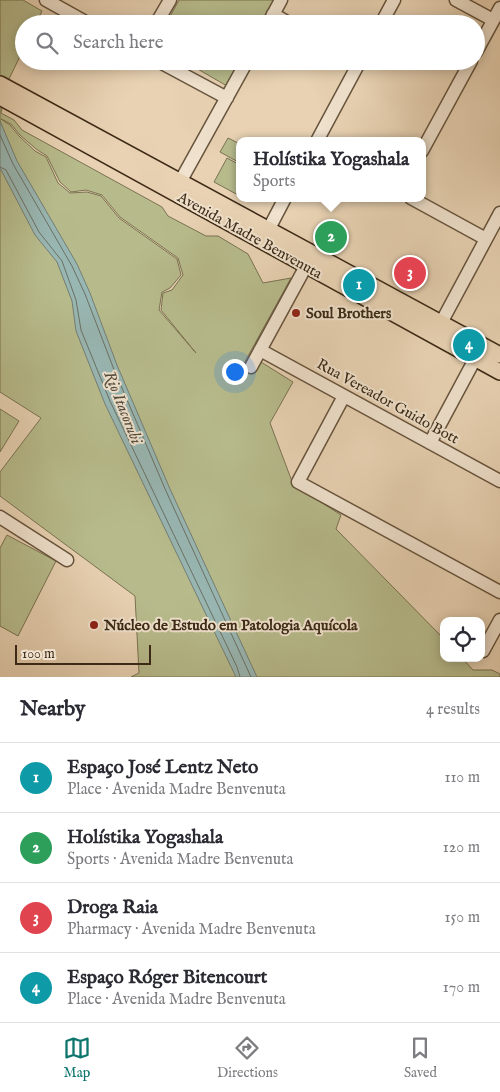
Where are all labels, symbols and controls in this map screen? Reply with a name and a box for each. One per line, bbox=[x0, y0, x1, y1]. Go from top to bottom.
search box bbox=[15, 15, 485, 70]
icon: search bbox=[33, 29, 61, 57]
text: Search here bbox=[73, 31, 164, 55]
popup bbox=[236, 137, 426, 202]
text: Holístika Yogashala bbox=[253, 148, 409, 172]
text: Sports bbox=[253, 172, 295, 192]
street label: Avenida Madre Benvenuta bbox=[173, 187, 326, 283]
pin: 2 bbox=[315, 218, 347, 256]
pin: 3 bbox=[394, 254, 426, 292]
pin: 1 bbox=[343, 266, 375, 304]
place label: Soul Brothers bbox=[306, 304, 392, 323]
marker: Soul Brothers bbox=[290, 307, 302, 319]
pin: 4 bbox=[453, 326, 485, 364]
street label: Rua Vereador Guido Bott bbox=[313, 354, 462, 448]
your location bbox=[222, 359, 248, 385]
water label: Rio Itacorubi bbox=[98, 368, 146, 448]
place label: Núcleo de Estudo em Patologia Aquícola bbox=[103, 616, 358, 635]
map controls bbox=[440, 617, 485, 662]
button: locate bbox=[440, 617, 485, 662]
marker: Núcleo de Estudo em Patologia Aquícola bbox=[88, 619, 100, 631]
scale bar bbox=[15, 642, 151, 665]
text: 100 m bbox=[22, 645, 55, 663]
text: Nearby bbox=[20, 696, 85, 723]
text: 4 results bbox=[426, 700, 480, 720]
text: Espaço José Lentz Neto bbox=[67, 756, 258, 780]
text: 1 bbox=[33, 768, 39, 788]
text: 110 m bbox=[444, 768, 480, 788]
text: Place · Avenida Madre Benvenuta bbox=[67, 780, 286, 800]
text: Holístika Yogashala bbox=[67, 826, 223, 850]
text: 2 bbox=[32, 838, 40, 858]
text: 120 m bbox=[443, 838, 480, 858]
text: Sports · Avenida Madre Benvenuta bbox=[67, 850, 293, 870]
text: Droga Raia bbox=[67, 896, 158, 920]
text: 3 bbox=[33, 908, 39, 928]
text: 150 m bbox=[445, 908, 480, 928]
text: Pharmacy · Avenida Madre Benvenuta bbox=[67, 920, 316, 940]
text: Espaço Róger Bitencourt bbox=[67, 966, 267, 990]
text: 4 bbox=[32, 978, 40, 998]
text: 170 m bbox=[443, 978, 480, 998]
text: Place · Avenida Madre Benvenuta bbox=[67, 990, 286, 1010]
tab: Map bbox=[63, 1034, 91, 1082]
tab: Directions bbox=[217, 1034, 278, 1082]
tab: Saved bbox=[404, 1034, 437, 1082]

